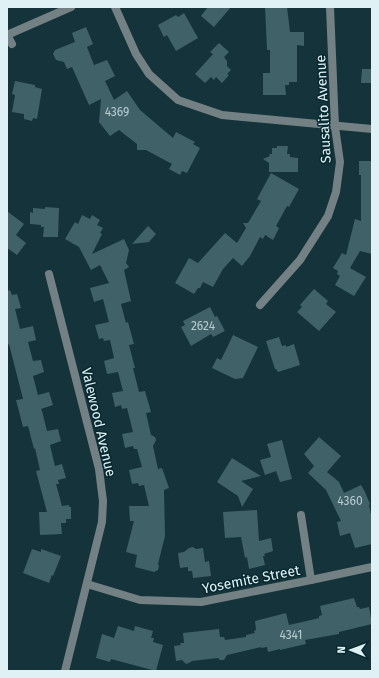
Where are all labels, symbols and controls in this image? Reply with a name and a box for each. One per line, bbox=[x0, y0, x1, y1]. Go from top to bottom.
street label: Sausalito Avenue bbox=[312, 54, 335, 164]
house number: 4369 bbox=[105, 105, 129, 119]
house number: 2624 bbox=[191, 319, 216, 333]
street label: Valewood Avenue bbox=[78, 366, 119, 478]
house number: 4360 bbox=[337, 494, 363, 508]
street label: Yosemite Street bbox=[201, 561, 302, 597]
house number: 4341 bbox=[280, 628, 303, 642]
north arrow bbox=[331, 630, 371, 670]
text: N bbox=[335, 646, 348, 654]

